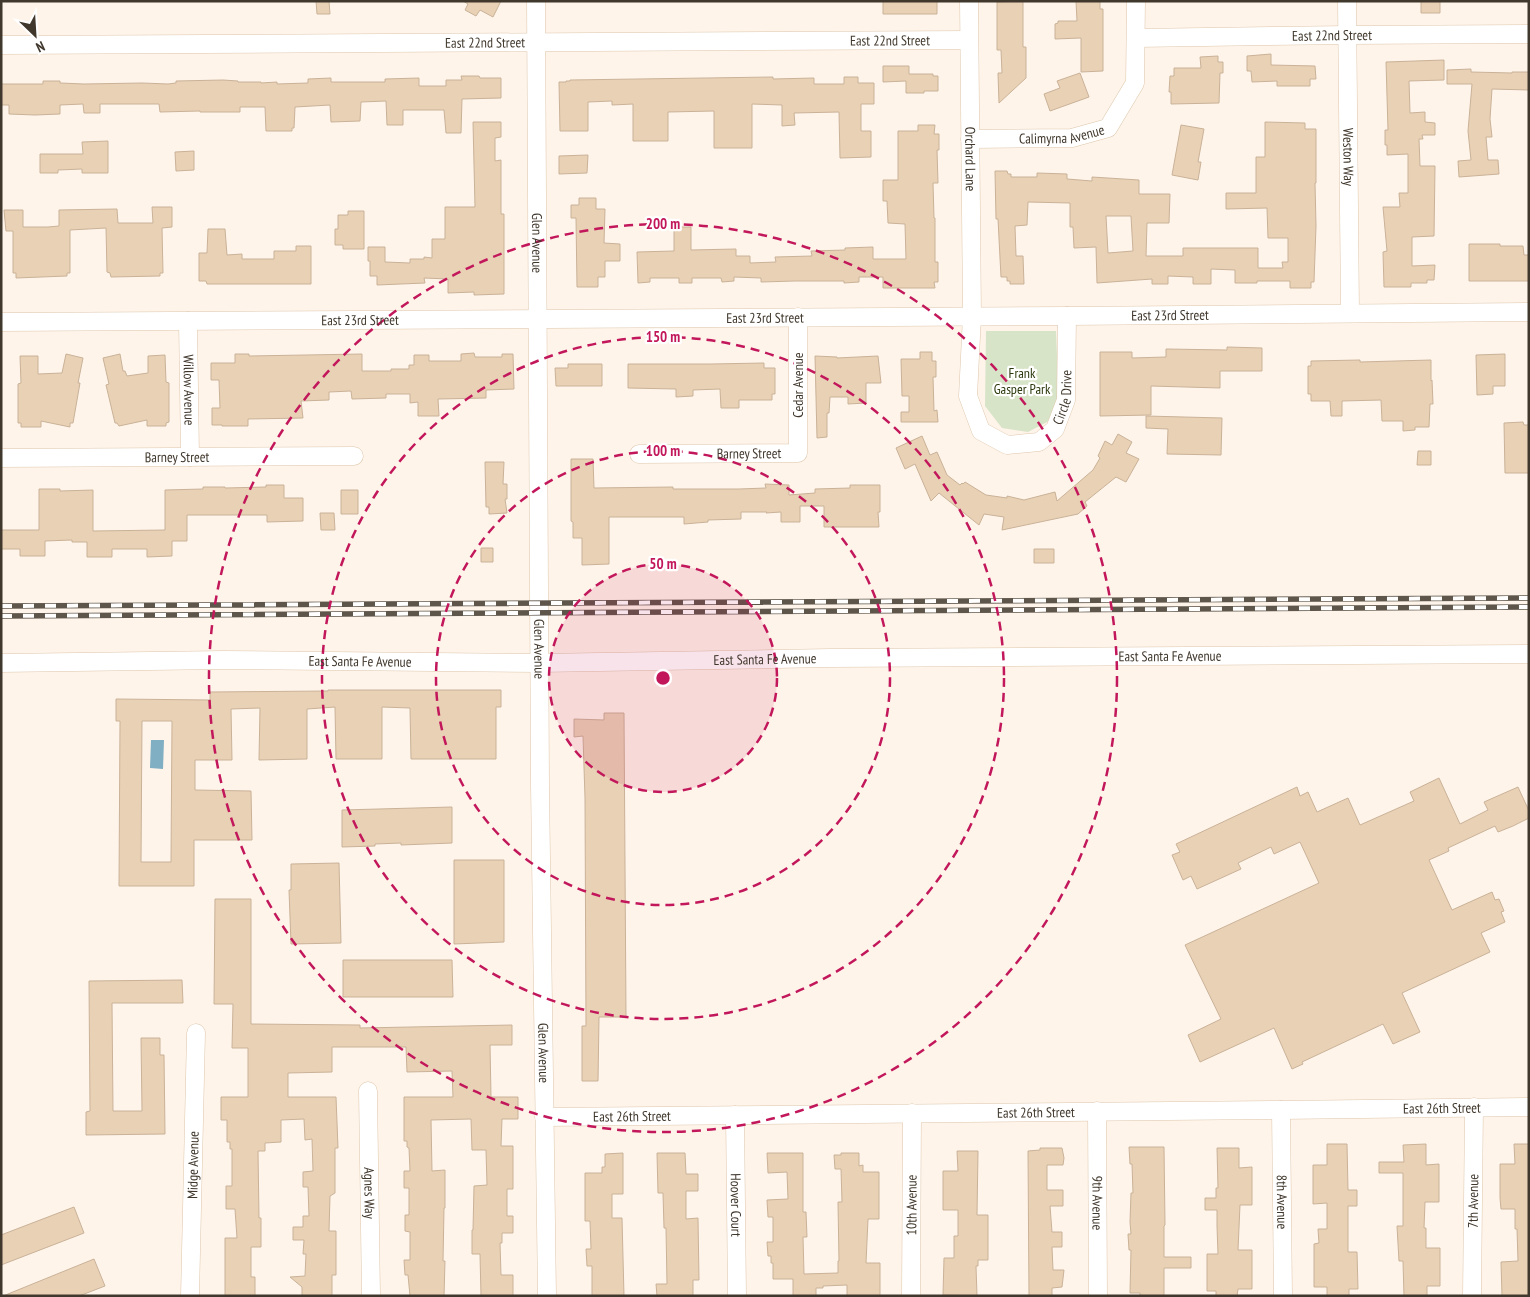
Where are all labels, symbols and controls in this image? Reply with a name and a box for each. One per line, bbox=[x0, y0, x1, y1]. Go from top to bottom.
north arrow bbox=[10, 10, 60, 60]
street label: East 22nd Street bbox=[1292, 26, 1372, 45]
street label: East 22nd Street bbox=[850, 31, 930, 50]
street label: East 22nd Street bbox=[445, 33, 525, 52]
text: N bbox=[33, 37, 48, 57]
street label: Calimyrna Avenue bbox=[1019, 120, 1107, 148]
street label: Orchard Lane bbox=[961, 127, 980, 191]
street label: Weston Way bbox=[1339, 128, 1358, 187]
street label: Glen Avenue bbox=[528, 213, 546, 273]
text: 200 m bbox=[646, 214, 680, 233]
street label: East 23rd Street bbox=[1131, 306, 1209, 324]
street label: East 23rd Street bbox=[726, 308, 804, 327]
street label: East 23rd Street bbox=[321, 311, 399, 329]
text: 150 m bbox=[646, 327, 680, 346]
street label: Cedar Avenue bbox=[789, 352, 807, 418]
street label: Willow Avenue bbox=[179, 354, 199, 426]
park label: Frank Gasper Park bbox=[994, 364, 1051, 398]
street label: Circle Drive bbox=[1048, 370, 1075, 427]
text: 100 m bbox=[646, 441, 680, 460]
street label: Barney Street bbox=[717, 444, 782, 463]
street label: Barney Street bbox=[145, 448, 210, 466]
text: 50 m bbox=[649, 554, 677, 573]
street label: Glen Avenue bbox=[530, 619, 548, 679]
street label: East Santa Fe Avenue bbox=[1118, 647, 1222, 665]
street label: East Santa Fe Avenue bbox=[713, 649, 817, 669]
street label: East Santa Fe Avenue bbox=[308, 652, 412, 671]
centre of rings bbox=[654, 669, 672, 687]
street label: Glen Avenue bbox=[534, 1023, 553, 1083]
street label: East 26th Street bbox=[1403, 1099, 1481, 1118]
street label: East 26th Street bbox=[997, 1103, 1075, 1122]
street label: East 26th Street bbox=[593, 1107, 671, 1126]
street label: Midge Avenue bbox=[183, 1131, 203, 1199]
street label: Agnes Way bbox=[360, 1167, 379, 1220]
street label: Hoover Court bbox=[727, 1173, 745, 1237]
street label: 10th Avenue bbox=[902, 1174, 921, 1235]
street label: 7th Avenue bbox=[1464, 1174, 1482, 1228]
street label: 8th Avenue bbox=[1273, 1175, 1291, 1229]
street label: 9th Avenue bbox=[1088, 1176, 1107, 1230]

